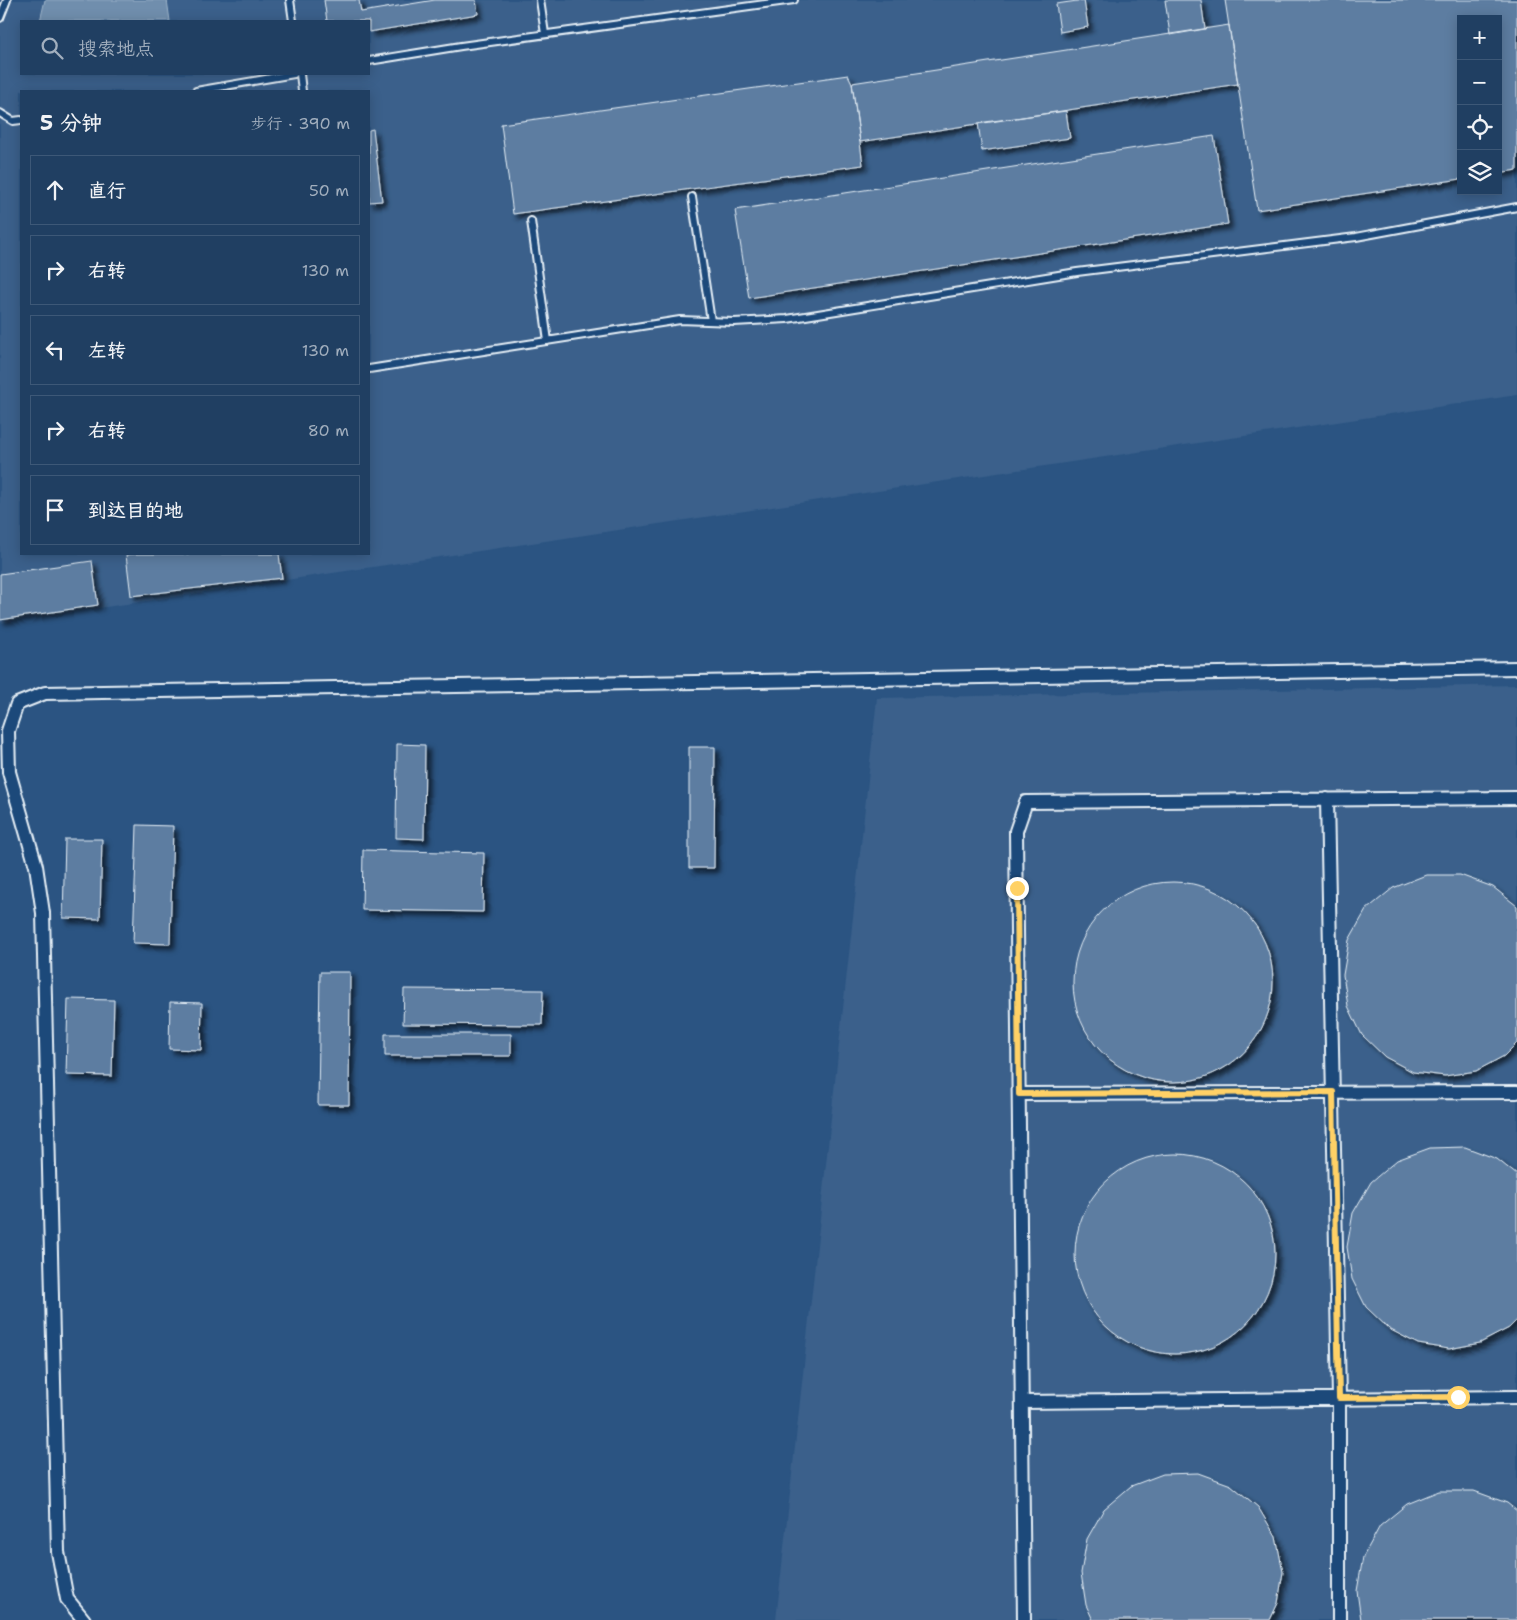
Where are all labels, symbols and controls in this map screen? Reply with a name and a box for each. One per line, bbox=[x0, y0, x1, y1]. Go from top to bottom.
map controls bbox=[1457, 15, 1502, 195]
button: + bbox=[1457, 15, 1502, 60]
search box bbox=[20, 20, 370, 75]
icon: search bbox=[38, 34, 66, 62]
text: 搜索地点 bbox=[78, 36, 154, 61]
button: − bbox=[1457, 60, 1502, 105]
button: locate bbox=[1457, 105, 1502, 150]
text: 5 分钟 bbox=[40, 109, 102, 137]
text: 步行 · 390 m bbox=[251, 113, 350, 134]
button: layers bbox=[1457, 150, 1502, 195]
icon: ahead bbox=[41, 176, 69, 204]
text: 直行 bbox=[88, 178, 126, 203]
text: 50 m bbox=[309, 180, 349, 201]
icon: right bbox=[41, 256, 69, 284]
text: 右转 bbox=[88, 258, 126, 283]
text: 130 m bbox=[302, 260, 349, 281]
icon: left bbox=[41, 336, 69, 364]
text: 左转 bbox=[88, 338, 126, 363]
text: 130 m bbox=[302, 340, 349, 361]
icon: right bbox=[41, 416, 69, 444]
text: 右转 bbox=[88, 418, 126, 443]
text: 80 m bbox=[308, 420, 349, 441]
icon: arrive bbox=[41, 496, 69, 524]
text: 到达目的地 bbox=[88, 498, 183, 523]
route end bbox=[1006, 877, 1029, 900]
route start bbox=[1447, 1386, 1470, 1409]

